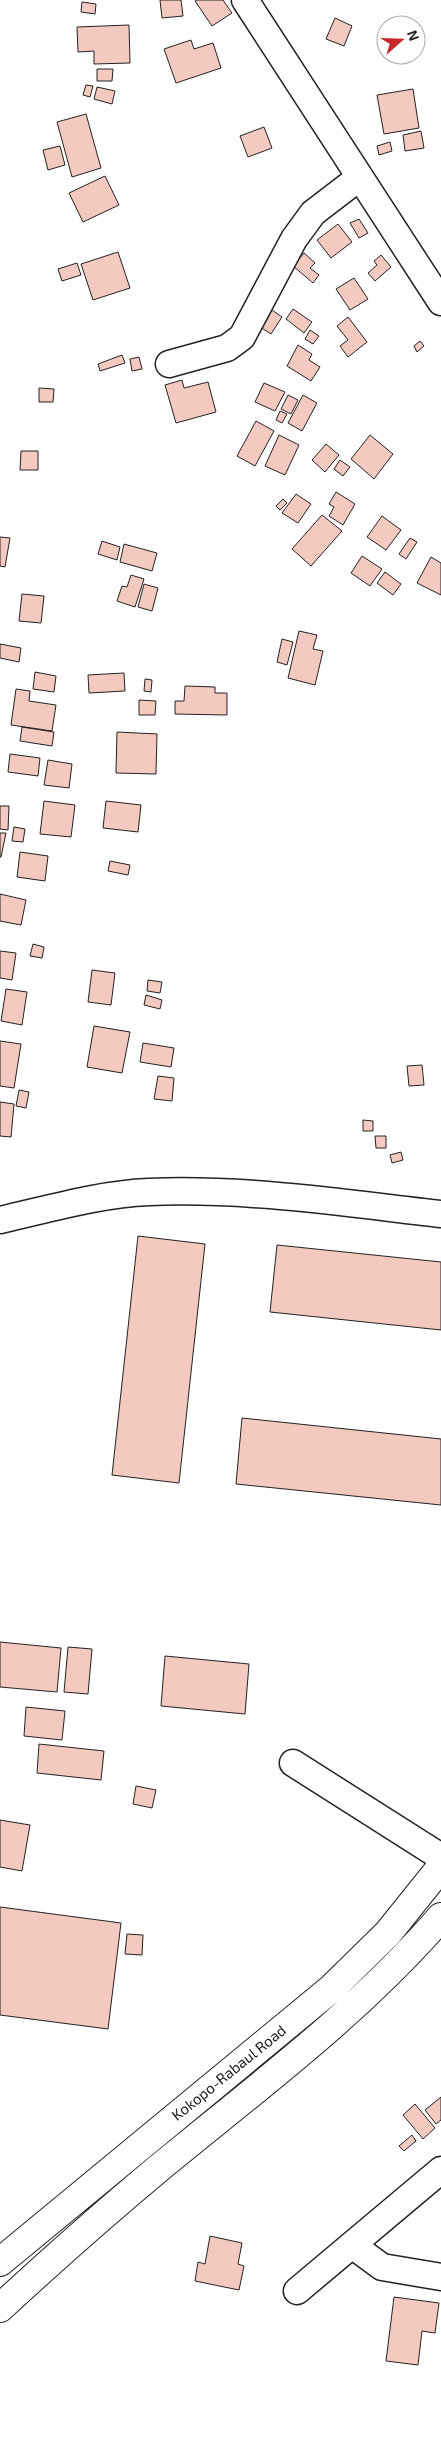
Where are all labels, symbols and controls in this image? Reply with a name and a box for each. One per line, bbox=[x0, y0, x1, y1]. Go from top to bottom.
north arrow bbox=[376, 15, 426, 65]
text: N bbox=[404, 28, 423, 43]
street label: Kokopo-Rabaul Road bbox=[168, 2021, 289, 2124]

